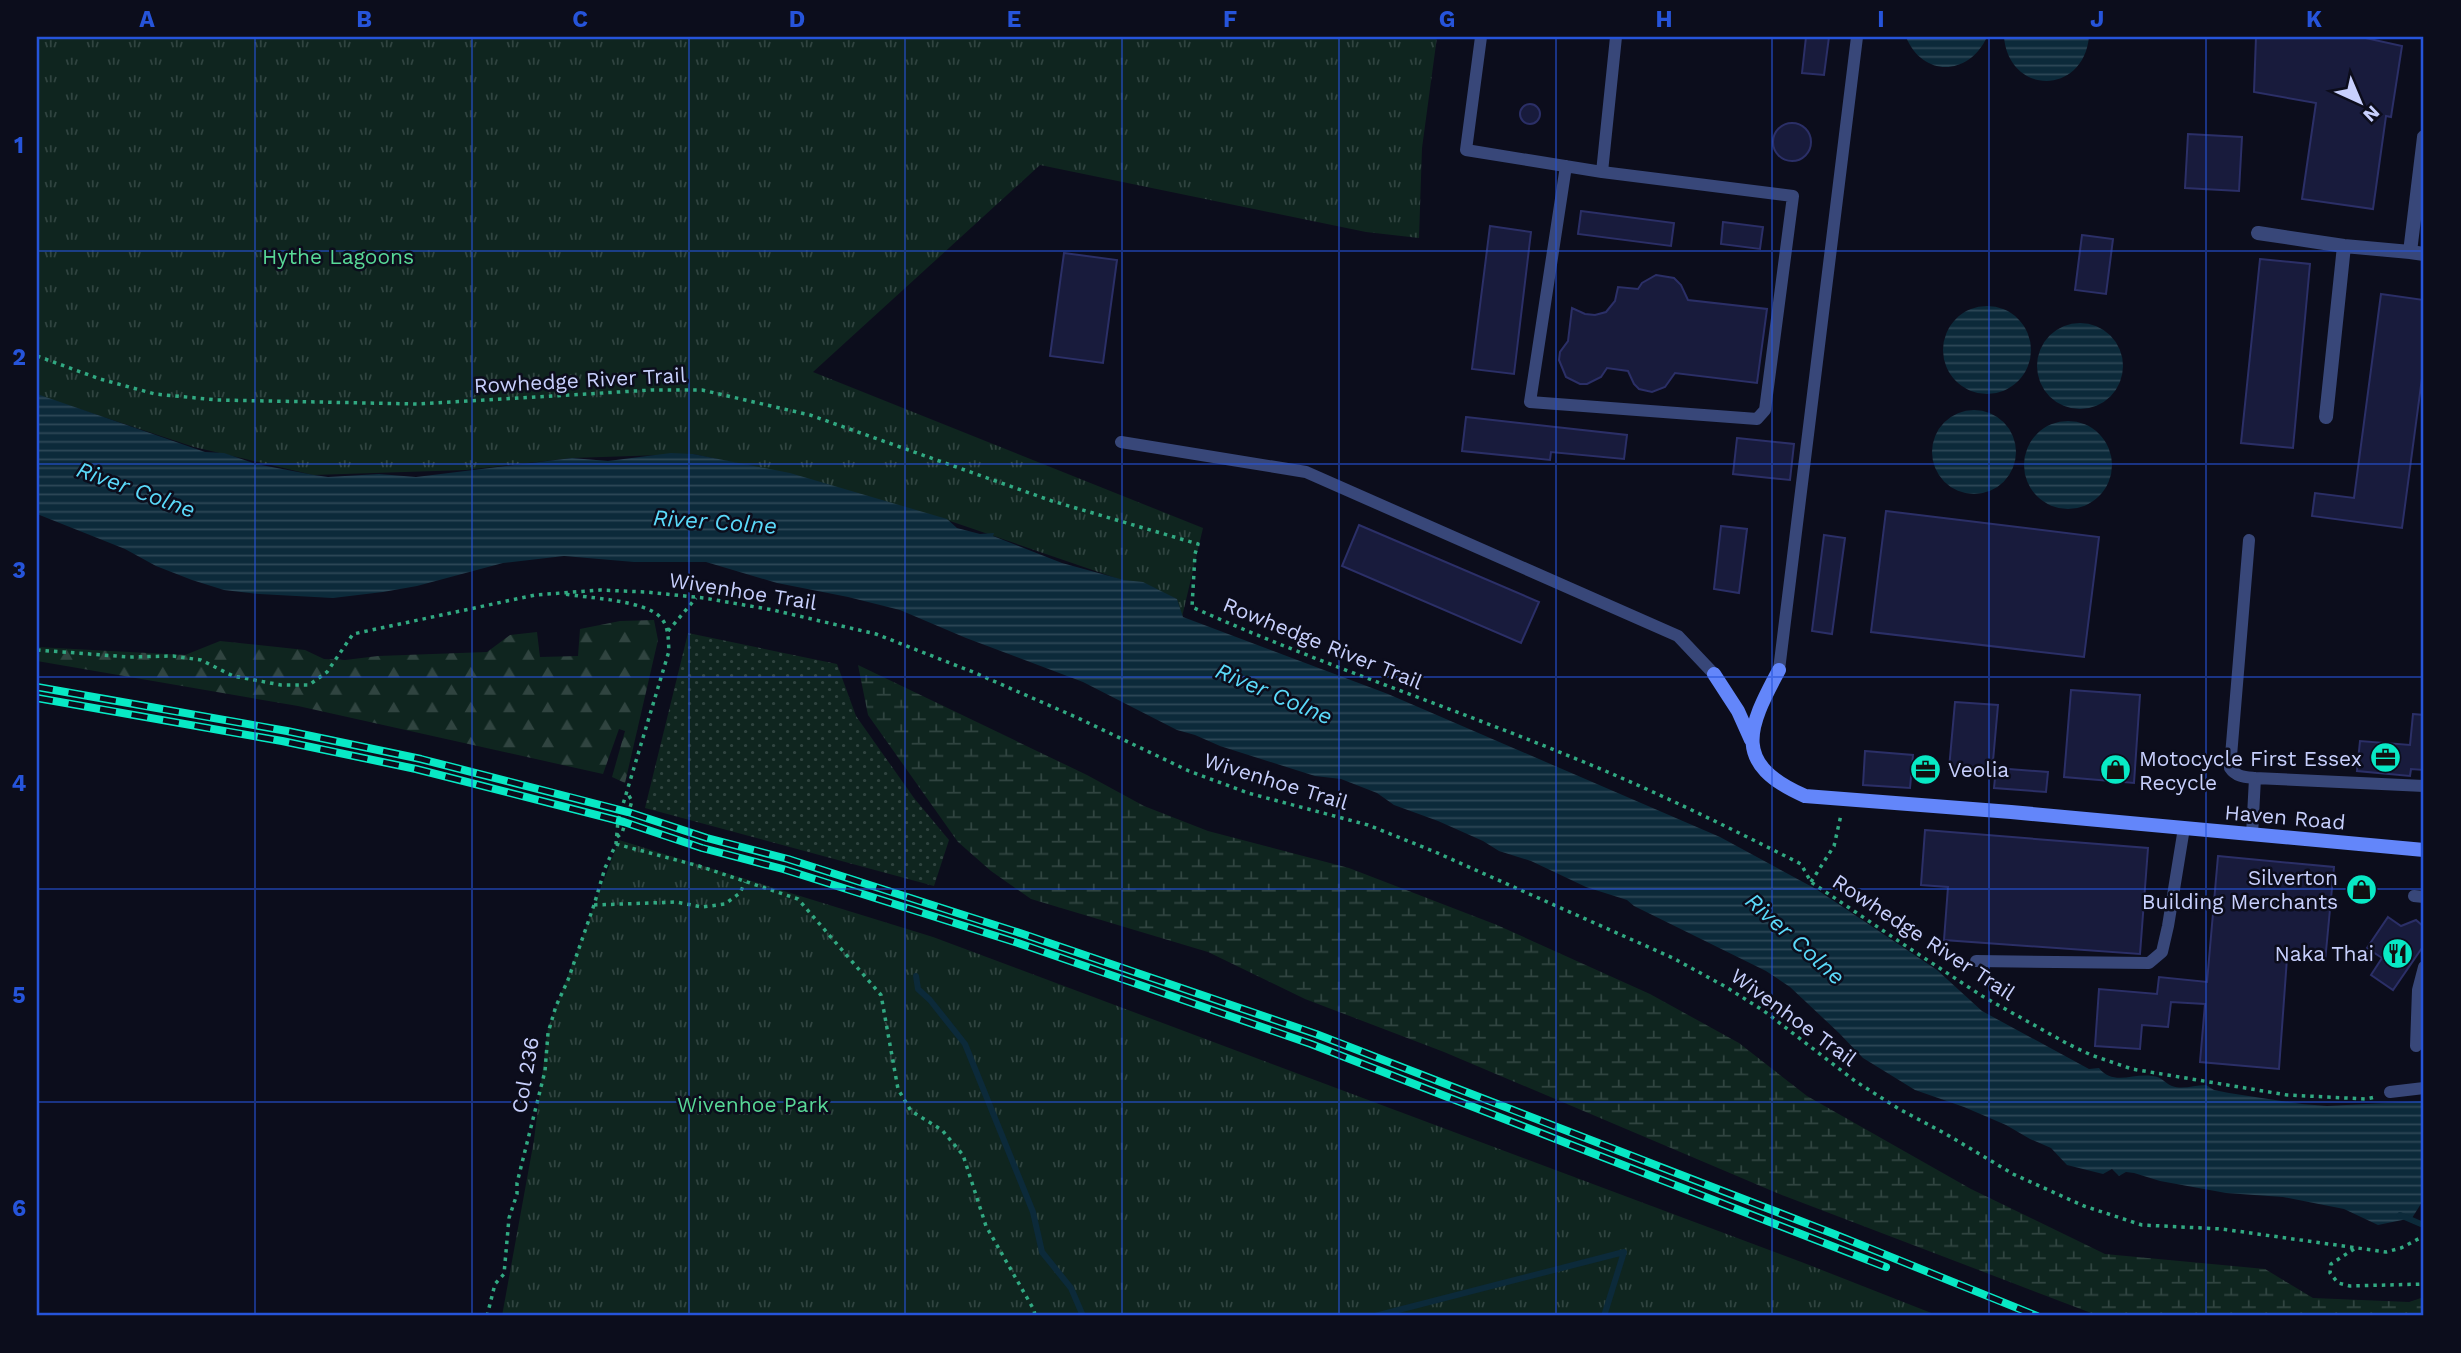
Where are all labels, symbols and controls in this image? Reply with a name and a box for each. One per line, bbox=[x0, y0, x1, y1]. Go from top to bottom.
text: A bbox=[139, 6, 155, 33]
text: B bbox=[356, 6, 372, 33]
text: C bbox=[572, 6, 588, 33]
text: D bbox=[789, 6, 805, 33]
text: E bbox=[1007, 6, 1021, 33]
text: F bbox=[1223, 6, 1237, 33]
text: G bbox=[1439, 6, 1455, 33]
text: H bbox=[1655, 6, 1673, 33]
text: I bbox=[1877, 6, 1885, 33]
text: J bbox=[2090, 6, 2104, 33]
text: K bbox=[2306, 6, 2322, 33]
north arrow bbox=[2324, 66, 2394, 136]
text: N bbox=[2358, 101, 2385, 127]
text: 1 bbox=[14, 132, 24, 159]
park label: Hythe Lagoons bbox=[262, 244, 414, 269]
text: 2 bbox=[12, 344, 26, 371]
street label: Rowhedge River Trail bbox=[473, 362, 687, 398]
water label: River Colne bbox=[73, 456, 199, 524]
water label: River Colne bbox=[652, 504, 778, 540]
text: 3 bbox=[12, 557, 26, 584]
street label: Wivenhoe Trail bbox=[667, 567, 819, 615]
street label: Rowhedge River Trail bbox=[1220, 592, 1427, 695]
water label: River Colne bbox=[1211, 657, 1337, 731]
office icon: First Essex bbox=[2368, 741, 2402, 775]
place label: Motocycle Recycle bbox=[2139, 746, 2243, 795]
place label: First Essex bbox=[2250, 746, 2362, 771]
street label: Wivenhoe Trail bbox=[1201, 747, 1352, 815]
office icon: Veolia bbox=[1908, 752, 1942, 786]
shop icon: Motocycle Recycle bbox=[2099, 753, 2133, 787]
place label: Veolia bbox=[1948, 757, 2009, 782]
text: 4 bbox=[12, 770, 27, 797]
street label: Haven Road bbox=[2224, 799, 2346, 835]
place label: Silverton Building Merchants bbox=[2142, 865, 2338, 914]
street label: Rowhedge River Trail bbox=[1828, 869, 2020, 1006]
shop icon: Silverton Building Merchants bbox=[2344, 872, 2378, 906]
water label: River Colne bbox=[1740, 887, 1850, 991]
restaurant icon: Naka Thai bbox=[2380, 936, 2414, 970]
place label: Naka Thai bbox=[2274, 941, 2374, 966]
street label: Wivenhoe Trail bbox=[1726, 963, 1862, 1071]
text: 5 bbox=[12, 982, 26, 1009]
street label: Col 236 bbox=[506, 1035, 544, 1115]
park label: Wivenhoe Park bbox=[677, 1092, 829, 1117]
text: 6 bbox=[12, 1195, 26, 1222]

